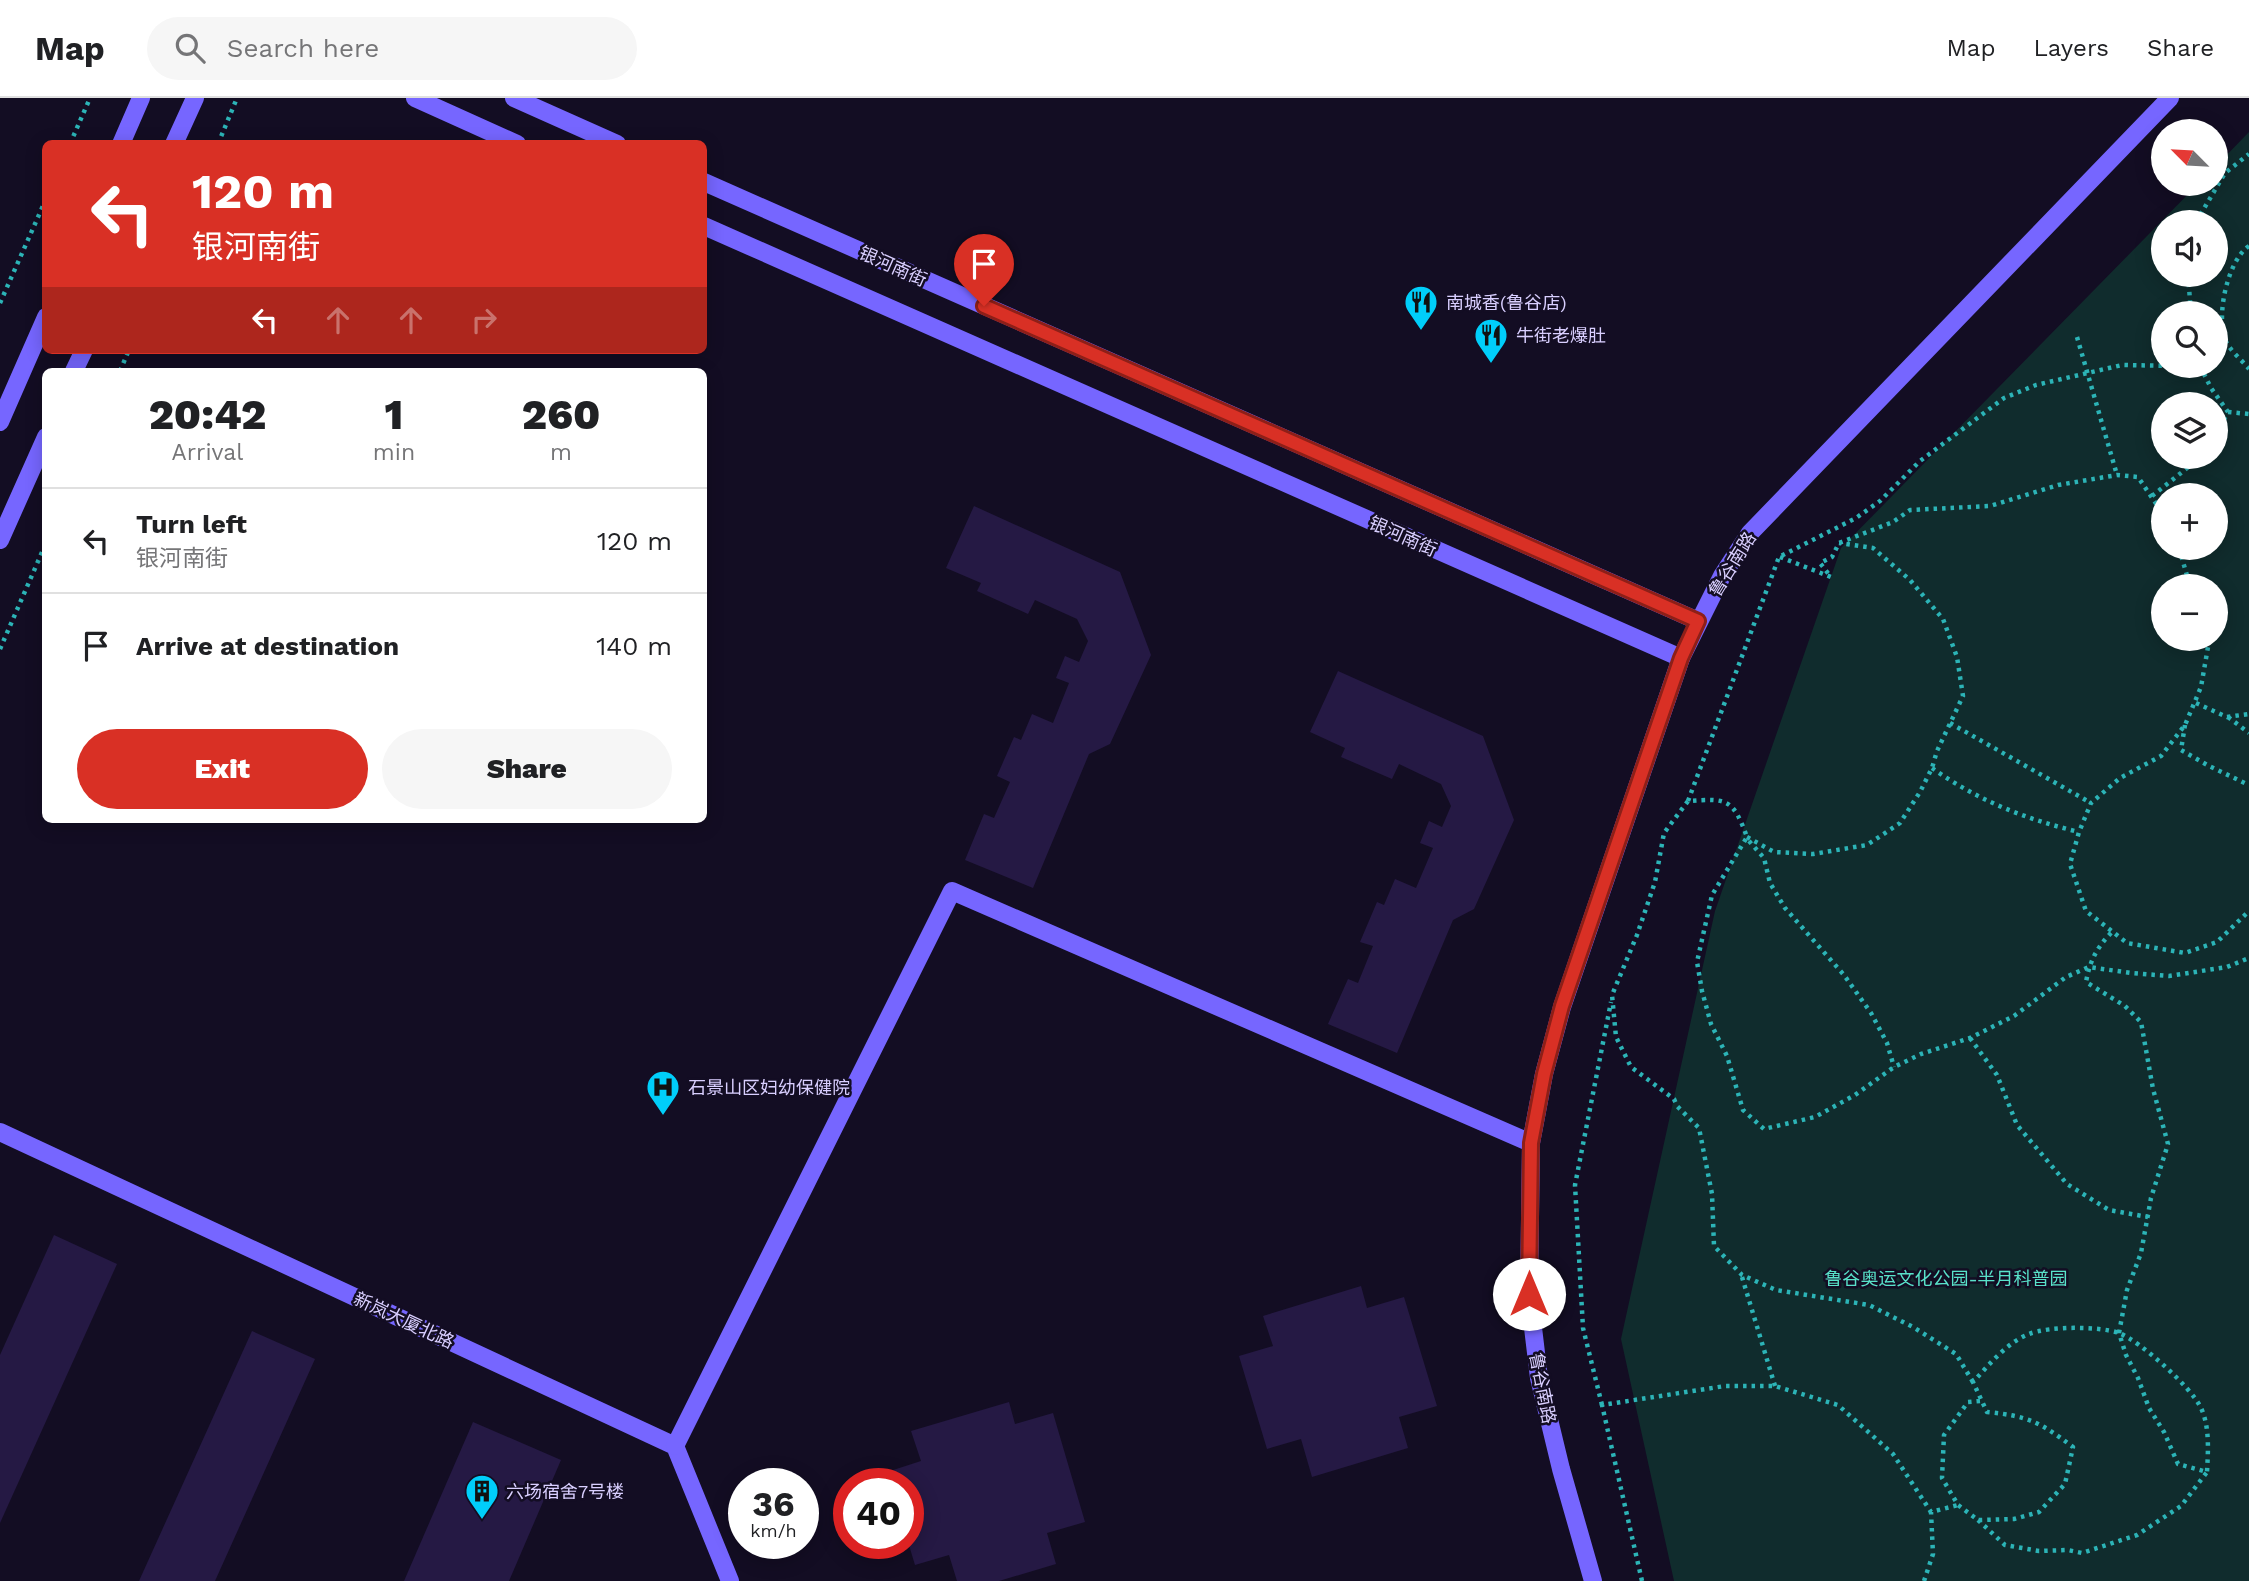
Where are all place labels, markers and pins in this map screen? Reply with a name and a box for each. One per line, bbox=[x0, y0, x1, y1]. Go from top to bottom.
pin bbox=[954, 234, 1014, 306]
restaurant icon: 南城香(鲁谷店) bbox=[1402, 283, 1440, 332]
place label: 南城香(鲁谷店) bbox=[1446, 292, 1567, 313]
restaurant icon: 牛街老爆肚 bbox=[1472, 316, 1510, 365]
place label: 牛街老爆肚 bbox=[1516, 325, 1606, 346]
hospital icon: 石景山区妇幼保健院 bbox=[644, 1068, 682, 1117]
place label: 石景山区妇幼保健院 bbox=[688, 1077, 850, 1098]
building icon: 六场宿舍7号楼 bbox=[463, 1472, 501, 1521]
place label: 六场宿舍7号楼 bbox=[506, 1481, 624, 1502]

